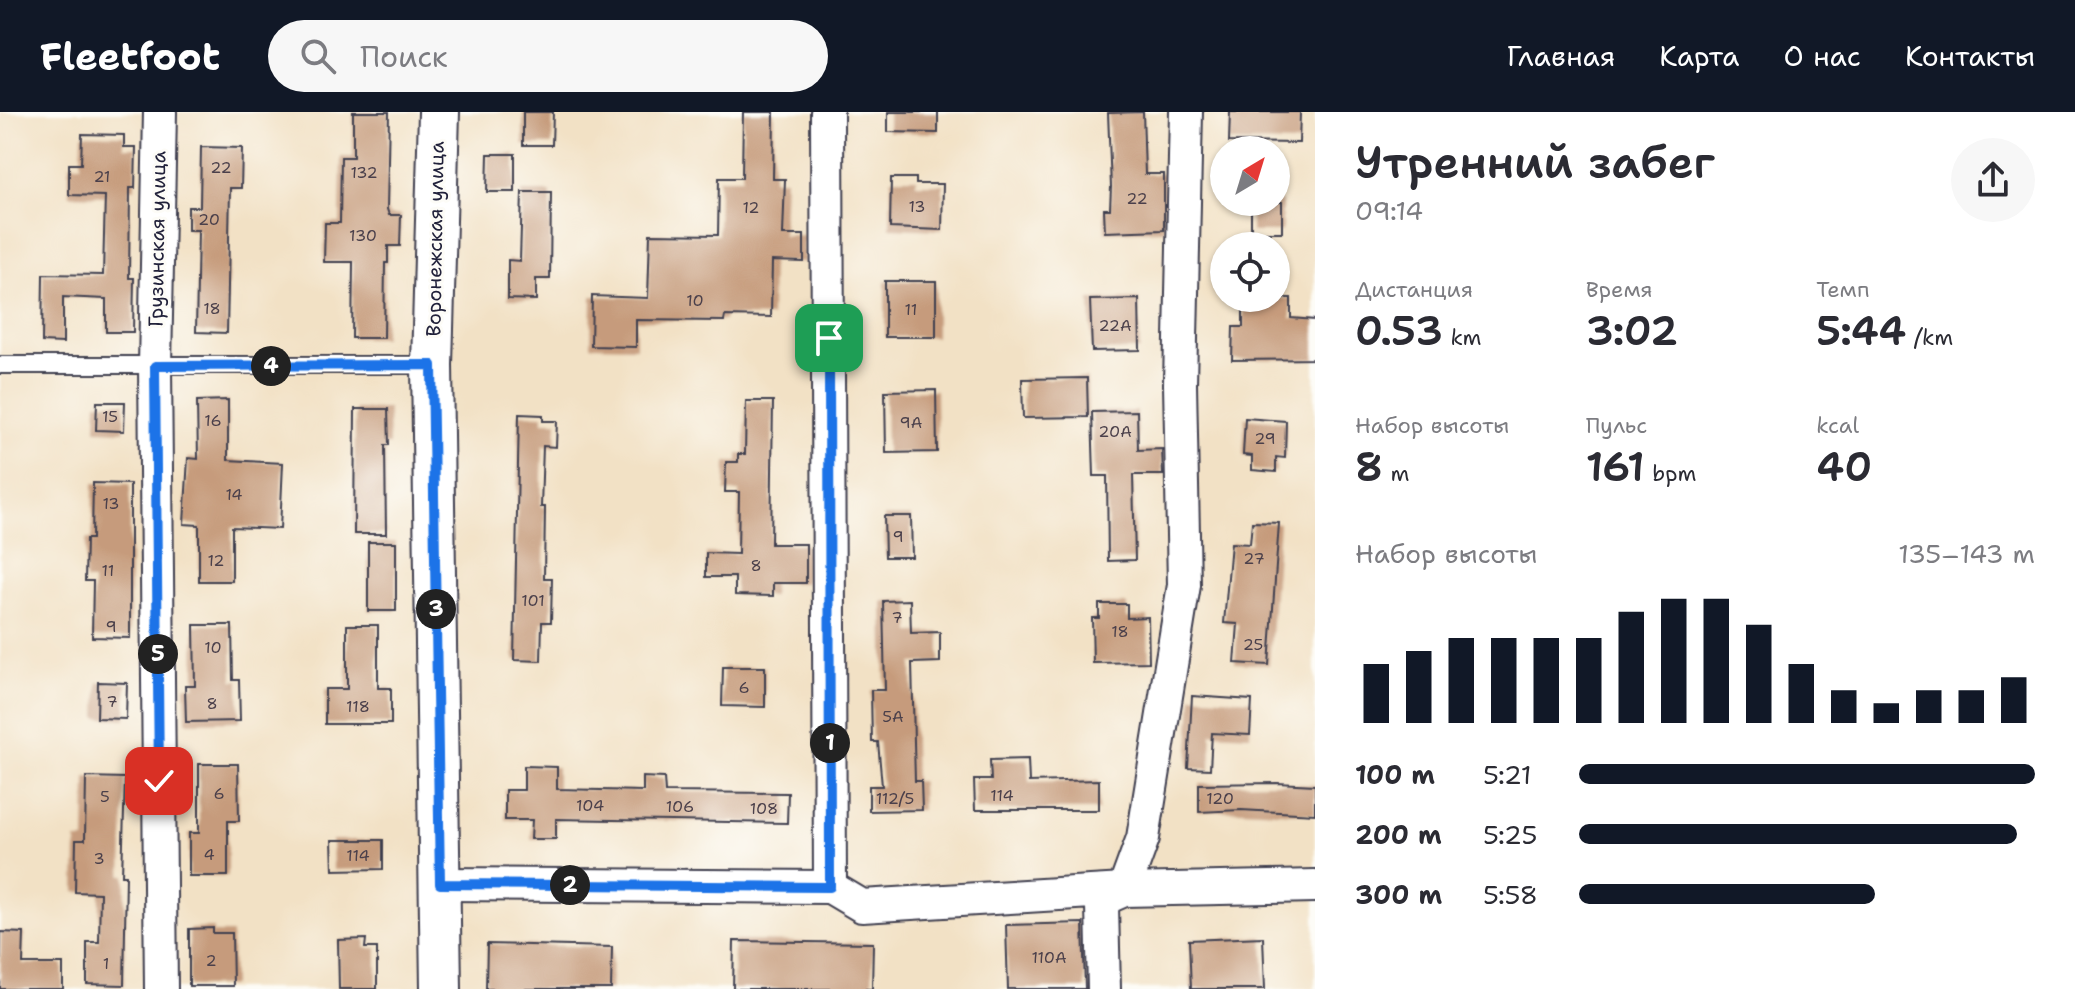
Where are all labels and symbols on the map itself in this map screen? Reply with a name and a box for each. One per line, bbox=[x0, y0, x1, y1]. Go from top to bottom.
north arrow bbox=[1210, 136, 1290, 216]
street label: Воронежская улица bbox=[420, 141, 450, 337]
street label: Грузинская улица bbox=[142, 150, 172, 327]
house number: 22 bbox=[210, 157, 232, 178]
house number: 132 bbox=[350, 162, 378, 183]
house number: 21 bbox=[93, 166, 111, 187]
house number: 22 bbox=[1126, 188, 1148, 209]
house number: 13 bbox=[908, 196, 926, 217]
house number: 12 bbox=[742, 197, 760, 218]
house number: 20 bbox=[198, 209, 220, 230]
house number: 130 bbox=[349, 225, 377, 246]
house number: 10 bbox=[686, 290, 704, 311]
house number: 18 bbox=[203, 298, 221, 319]
house number: 11 bbox=[905, 299, 917, 320]
pin bbox=[795, 304, 863, 372]
house number: 22А bbox=[1098, 315, 1132, 336]
pin: 4 bbox=[251, 346, 291, 386]
house number: 15 bbox=[102, 406, 118, 427]
house number: 16 bbox=[204, 410, 222, 431]
house number: 9А bbox=[900, 412, 922, 433]
house number: 20А bbox=[1098, 421, 1132, 442]
house number: 29 bbox=[1254, 428, 1276, 449]
house number: 14 bbox=[225, 484, 243, 505]
house number: 13 bbox=[102, 493, 120, 514]
house number: 9 bbox=[892, 526, 904, 547]
house number: 27 bbox=[1243, 548, 1265, 569]
house number: 12 bbox=[207, 550, 225, 571]
house number: 8 bbox=[750, 555, 762, 576]
house number: 11 bbox=[102, 560, 114, 581]
pin: 3 bbox=[416, 589, 456, 629]
house number: 101 bbox=[521, 590, 545, 611]
house number: 7 bbox=[891, 607, 903, 628]
house number: 9 bbox=[105, 616, 117, 637]
house number: 18 bbox=[1111, 621, 1129, 642]
pin: 5 bbox=[138, 634, 178, 674]
house number: 25 bbox=[1243, 634, 1263, 655]
house number: 10 bbox=[204, 637, 222, 658]
house number: 6 bbox=[738, 677, 750, 698]
house number: 7 bbox=[106, 691, 118, 712]
house number: 8 bbox=[206, 693, 218, 714]
house number: 118 bbox=[346, 696, 370, 717]
house number: 5А bbox=[882, 706, 904, 727]
pin: 1 bbox=[810, 723, 850, 763]
pin bbox=[125, 747, 193, 815]
house number: 6 bbox=[213, 783, 225, 804]
house number: 114 bbox=[990, 785, 1014, 806]
house number: 5 bbox=[100, 786, 110, 807]
house number: 112/5 bbox=[876, 788, 914, 809]
house number: 120 bbox=[1206, 788, 1234, 809]
house number: 104 bbox=[576, 795, 604, 816]
house number: 106 bbox=[666, 796, 694, 817]
house number: 108 bbox=[750, 798, 778, 819]
house number: 4 bbox=[203, 844, 215, 865]
house number: 114 bbox=[346, 845, 370, 866]
house number: 3 bbox=[93, 848, 105, 869]
pin: 2 bbox=[550, 865, 590, 905]
house number: 110А bbox=[1031, 947, 1067, 968]
house number: 2 bbox=[205, 950, 217, 971]
house number: 1 bbox=[103, 953, 109, 974]

